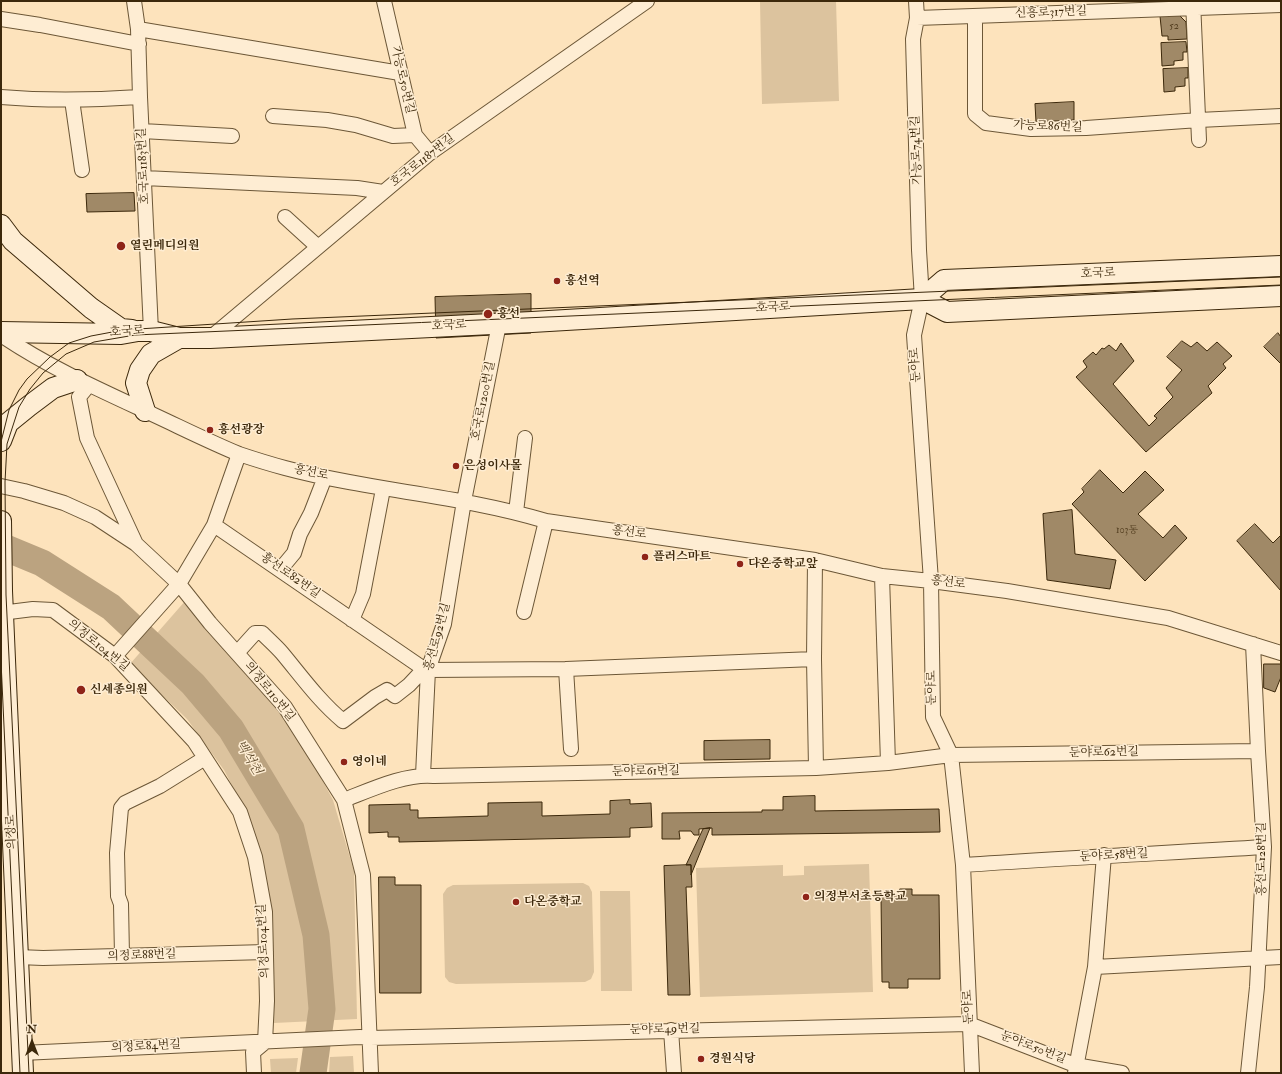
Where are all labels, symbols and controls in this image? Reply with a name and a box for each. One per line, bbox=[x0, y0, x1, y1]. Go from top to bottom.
street label: 신흥로317번길 bbox=[1015, 5, 1087, 21]
house number: 52 bbox=[1169, 21, 1179, 33]
street label: 가능로50번길 bbox=[387, 45, 417, 115]
street label: 가능로74번길 bbox=[909, 115, 925, 185]
street label: 가능로86번길 bbox=[1013, 119, 1083, 135]
street label: 호국로1183번길 bbox=[135, 127, 153, 205]
street label: 호국로1187번길 bbox=[388, 131, 458, 191]
place label: 열린메디의원 bbox=[130, 239, 200, 253]
marker: 열린메디의원 bbox=[115, 240, 127, 252]
street label: 호국로 bbox=[1080, 266, 1116, 282]
place label: 흥선역 bbox=[565, 274, 600, 288]
marker: 흥선역 bbox=[552, 276, 562, 286]
street label: 호국로 bbox=[755, 300, 791, 316]
place label: 흥선 bbox=[497, 307, 520, 321]
marker: 흥선 bbox=[482, 308, 494, 320]
street label: 호국로 bbox=[431, 318, 467, 334]
street label: 호국로 bbox=[109, 324, 145, 340]
street label: 둔야로 bbox=[908, 347, 924, 383]
street label: 호국로1200번길 bbox=[469, 360, 499, 442]
place label: 흥선광장 bbox=[218, 423, 264, 437]
marker: 흥선광장 bbox=[205, 425, 215, 435]
place label: 은성이사몰 bbox=[464, 459, 522, 473]
marker: 은성이사몰 bbox=[451, 461, 461, 471]
street label: 흥선로 bbox=[292, 462, 330, 484]
street label: 흥선로 bbox=[611, 523, 647, 543]
house number: 103동 bbox=[1116, 525, 1138, 537]
street label: 흥선로82번길 bbox=[257, 550, 323, 602]
place label: 플러스마트 bbox=[653, 550, 711, 564]
marker: 플러스마트 bbox=[640, 552, 650, 562]
place label: 다온중학교앞 bbox=[748, 557, 818, 571]
marker: 다온중학교앞 bbox=[735, 559, 745, 569]
street label: 흥선로 bbox=[930, 573, 966, 593]
street label: 흥선로92번길 bbox=[422, 601, 454, 673]
street label: 의정로104번길 bbox=[64, 617, 132, 675]
street label: 의정로110번길 bbox=[241, 659, 297, 725]
street label: 둔야로 bbox=[925, 671, 939, 705]
place label: 신세종의원 bbox=[90, 683, 148, 697]
marker: 신세종의원 bbox=[75, 684, 87, 696]
water label: 백석천 bbox=[232, 738, 264, 778]
street label: 둔야로62번길 bbox=[1069, 745, 1139, 761]
place label: 영이네 bbox=[352, 755, 387, 769]
marker: 영이네 bbox=[339, 757, 349, 767]
street label: 둔야로61번길 bbox=[612, 764, 680, 780]
street label: 의정로 bbox=[4, 814, 20, 850]
street label: 흥선로128번길 bbox=[1255, 822, 1269, 896]
street label: 둔야로58번길 bbox=[1079, 847, 1149, 865]
place label: 의정부서초등학교 bbox=[814, 890, 907, 904]
marker: 의정부서초등학교 bbox=[801, 892, 811, 902]
place label: 다온중학교 bbox=[524, 895, 582, 909]
marker: 다온중학교 bbox=[511, 897, 521, 907]
street label: 의정로104번길 bbox=[255, 903, 273, 979]
street label: 의정로88번길 bbox=[107, 948, 177, 964]
street label: 둔야로 bbox=[961, 989, 977, 1025]
north arrow bbox=[12, 1022, 52, 1062]
street label: 둔야로49번길 bbox=[630, 1022, 700, 1038]
text: N bbox=[27, 1023, 37, 1036]
street label: 둔야로50번길 bbox=[998, 1029, 1068, 1067]
street label: 의정로84번길 bbox=[111, 1038, 181, 1056]
place label: 경원식당 bbox=[709, 1052, 755, 1066]
marker: 경원식당 bbox=[696, 1054, 706, 1064]

